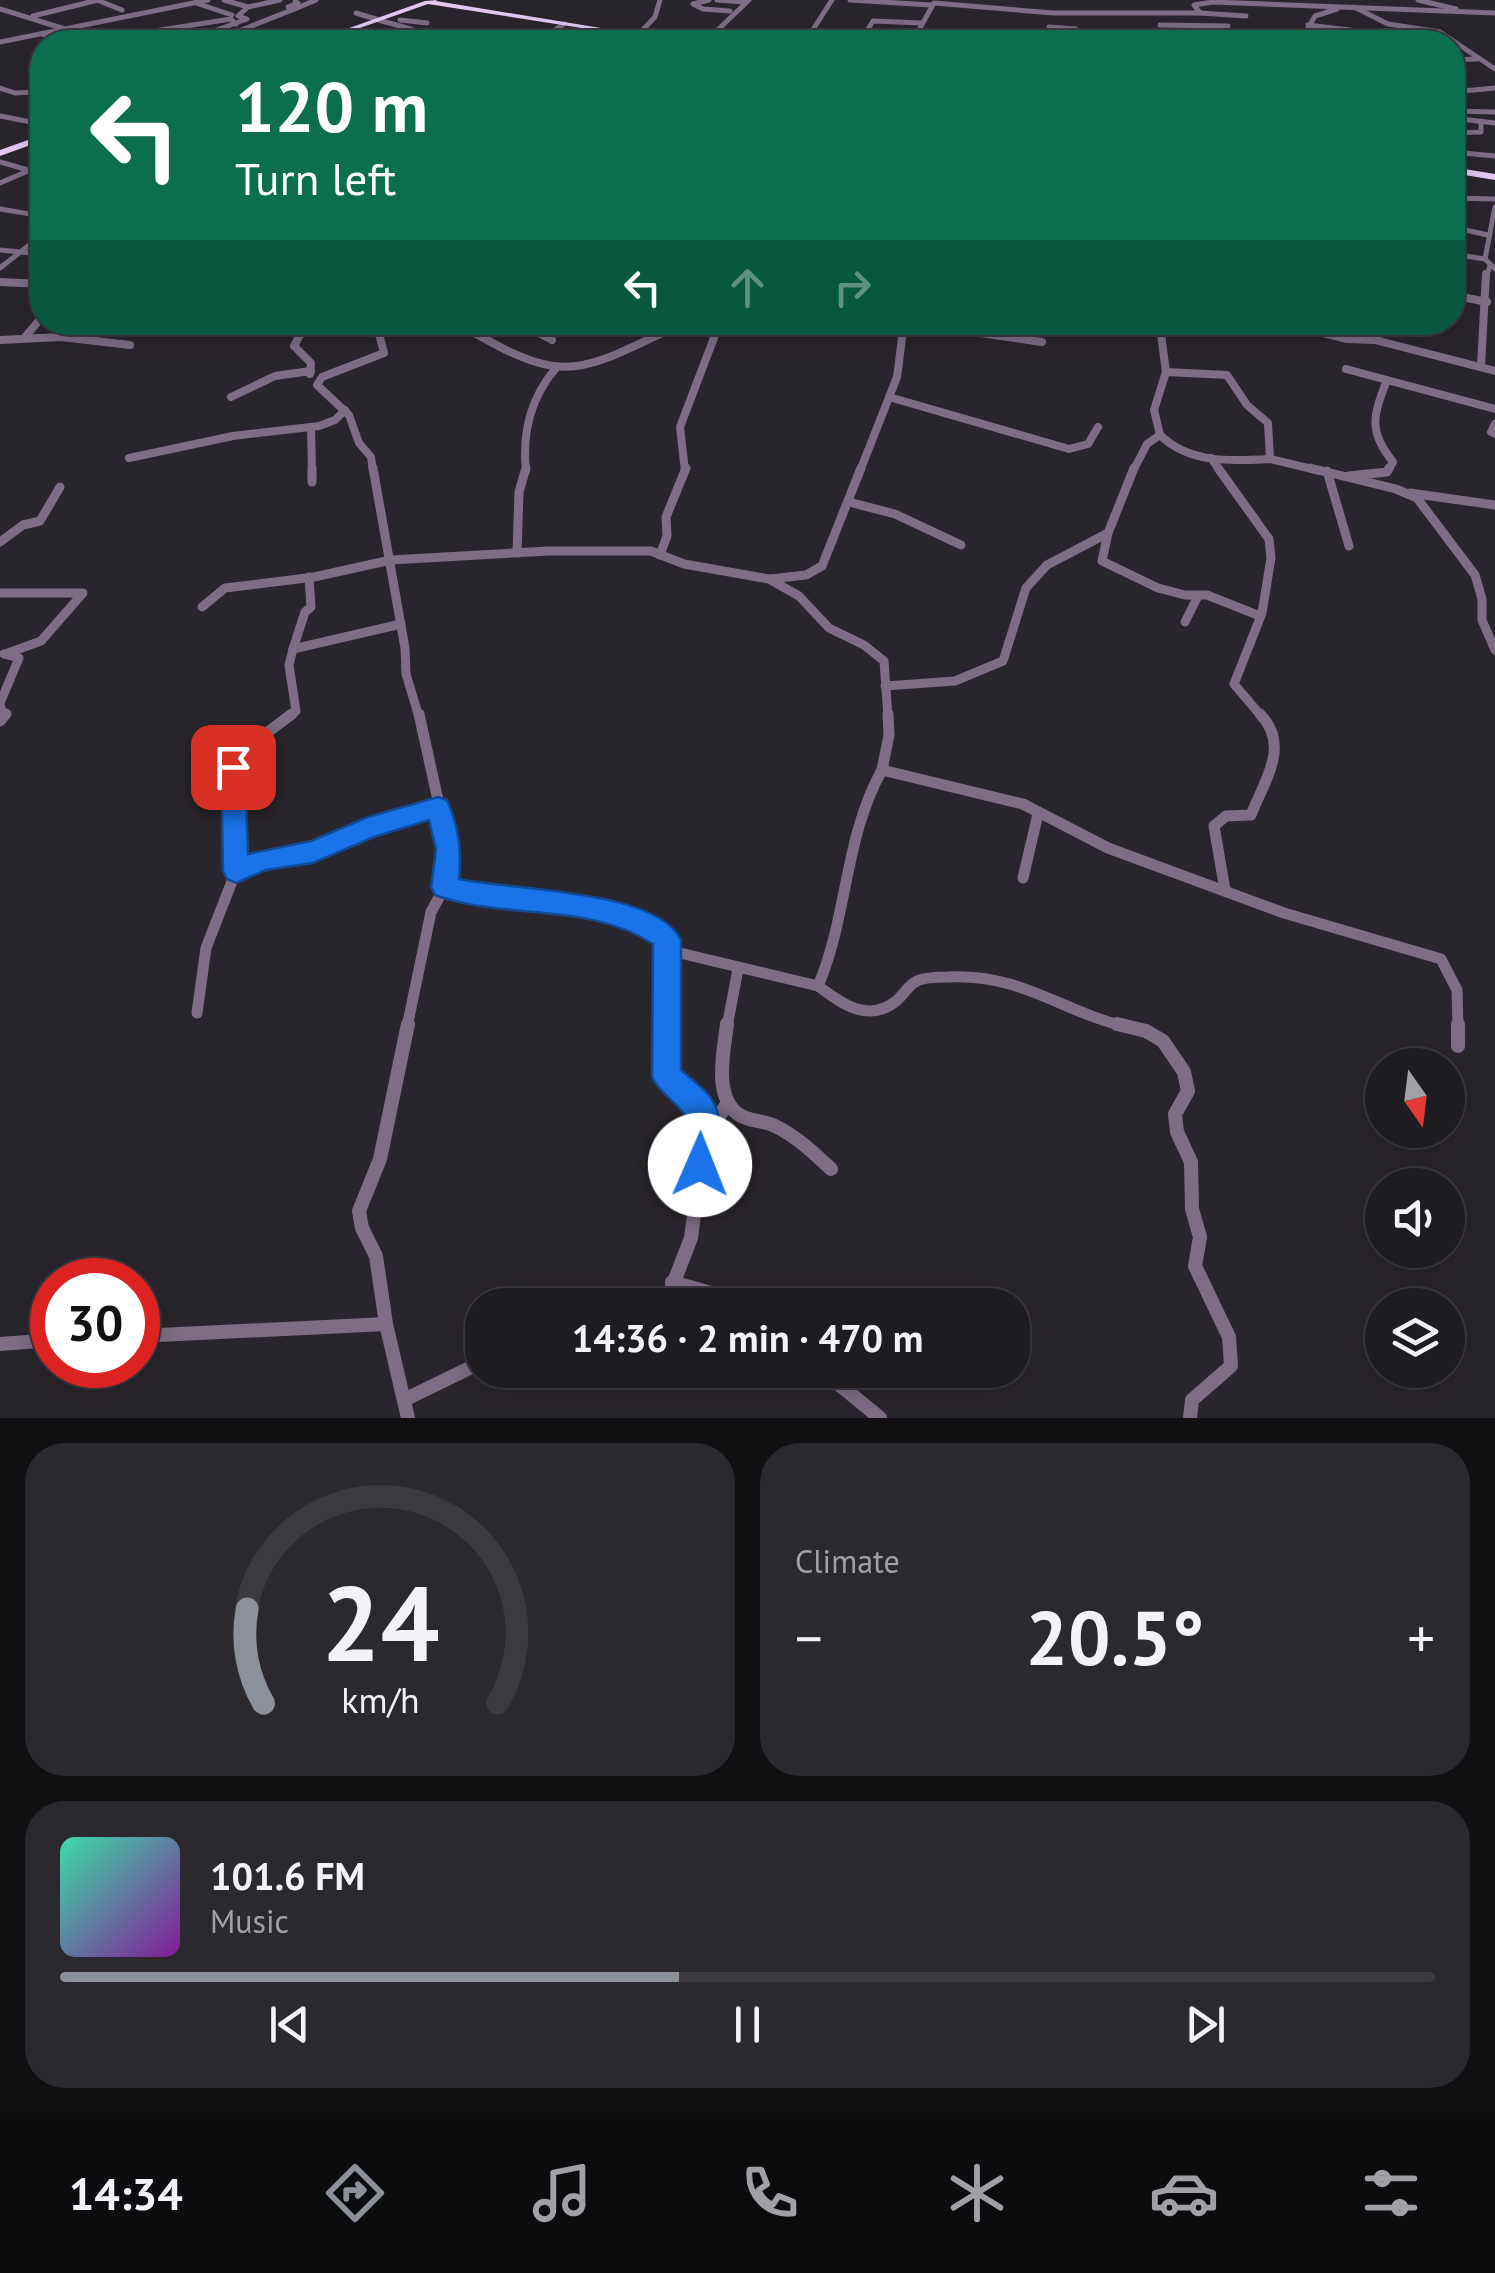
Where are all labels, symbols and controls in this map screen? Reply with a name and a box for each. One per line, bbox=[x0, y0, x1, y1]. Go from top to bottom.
text: 120 m bbox=[235, 61, 428, 151]
icon: left bbox=[70, 70, 200, 200]
text: Turn left bbox=[235, 149, 396, 207]
icon: left bbox=[615, 260, 670, 315]
icon: ahead bbox=[720, 260, 775, 315]
icon: right bbox=[825, 260, 880, 315]
pin bbox=[191, 725, 276, 810]
icon: arrive bbox=[206, 740, 261, 795]
north arrow bbox=[1365, 1048, 1465, 1148]
map controls bbox=[1365, 1048, 1465, 1388]
position arrow bbox=[648, 1113, 752, 1217]
button: sound bbox=[1365, 1168, 1465, 1268]
speed limit sign: 30 bbox=[30, 1258, 160, 1388]
button: layers bbox=[1365, 1288, 1465, 1388]
text: 14:36 · 2 min · 470 m bbox=[572, 1313, 923, 1362]
text: Climate bbox=[795, 1540, 900, 1582]
text: 24 bbox=[321, 1555, 439, 1690]
text: 20.5° bbox=[1026, 1589, 1204, 1686]
text: − bbox=[795, 1602, 823, 1673]
text: + bbox=[1407, 1602, 1435, 1673]
text: km/h bbox=[341, 1677, 419, 1723]
text: 101.6 FM bbox=[210, 1851, 365, 1900]
text: Music bbox=[210, 1900, 289, 1942]
icon: previous bbox=[262, 1997, 317, 2052]
icon: pause bbox=[720, 1997, 775, 2052]
icon: next bbox=[1178, 1997, 1233, 2052]
icon: directions bbox=[320, 2158, 390, 2228]
icon: music bbox=[527, 2158, 597, 2228]
icon: phone bbox=[735, 2158, 805, 2228]
icon: climate bbox=[942, 2158, 1012, 2228]
icon: car bbox=[1149, 2158, 1219, 2228]
icon: filters bbox=[1356, 2158, 1426, 2228]
text: 14:34 bbox=[69, 2164, 183, 2222]

